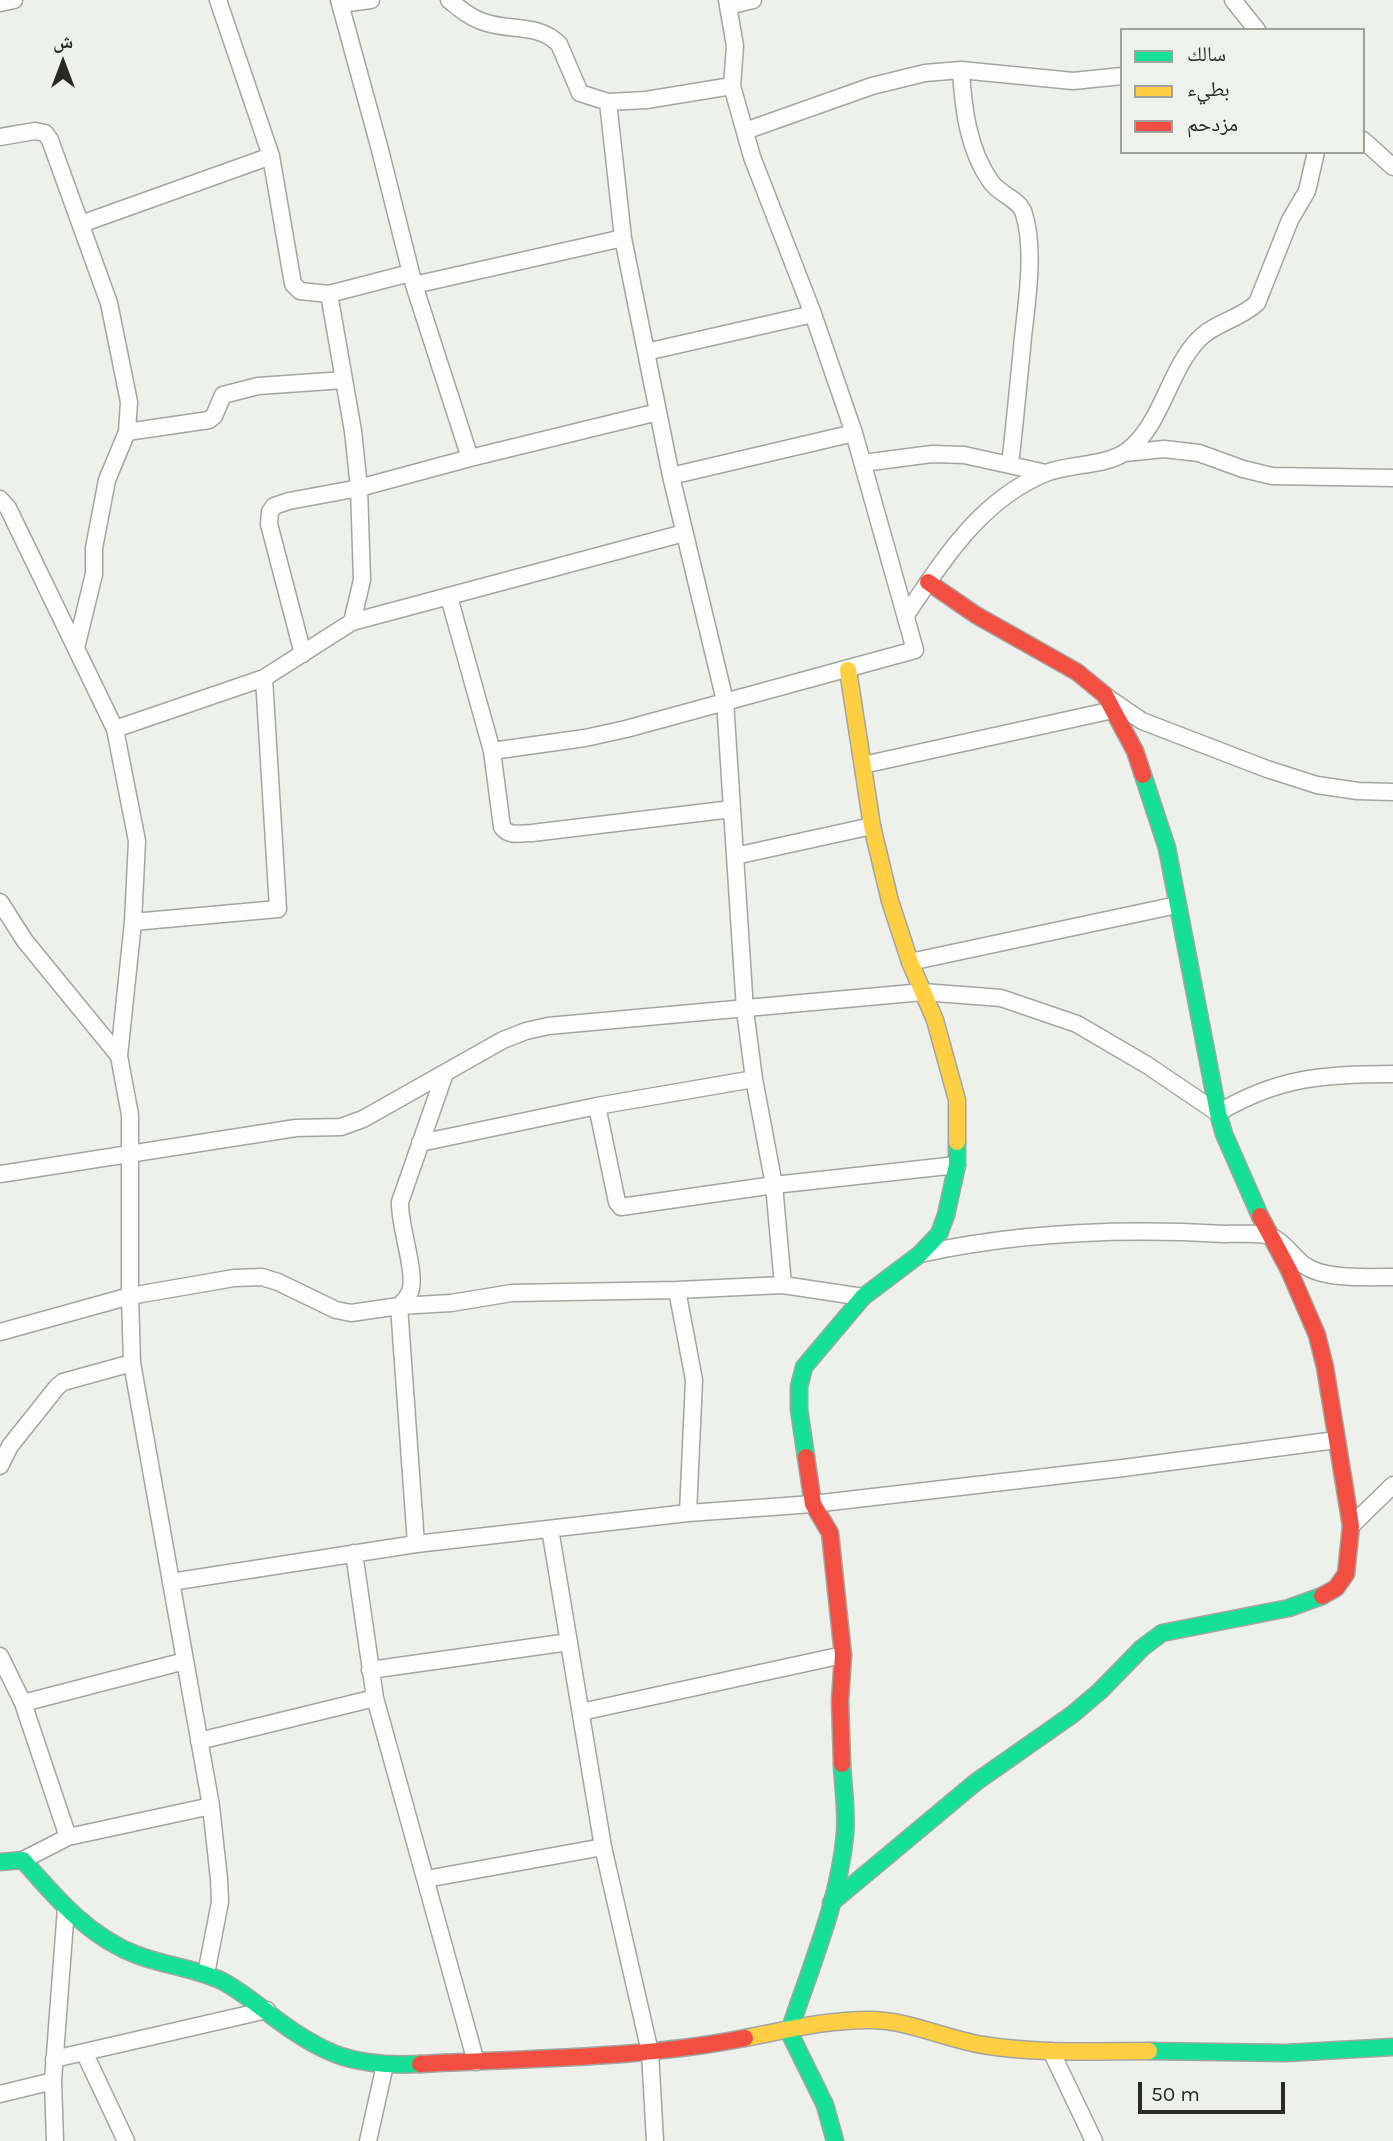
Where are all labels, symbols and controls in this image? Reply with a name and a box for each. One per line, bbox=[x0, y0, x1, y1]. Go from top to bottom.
north arrow bbox=[28, 28, 98, 98]
legend bbox=[1120, 28, 1365, 154]
text: ش bbox=[53, 31, 73, 53]
text: سالك bbox=[1187, 42, 1226, 66]
text: بطيء bbox=[1187, 77, 1230, 101]
text: مزدحم bbox=[1187, 112, 1238, 136]
scale bar bbox=[1141, 2068, 1288, 2112]
text: 50 m bbox=[1151, 2082, 1200, 2106]

